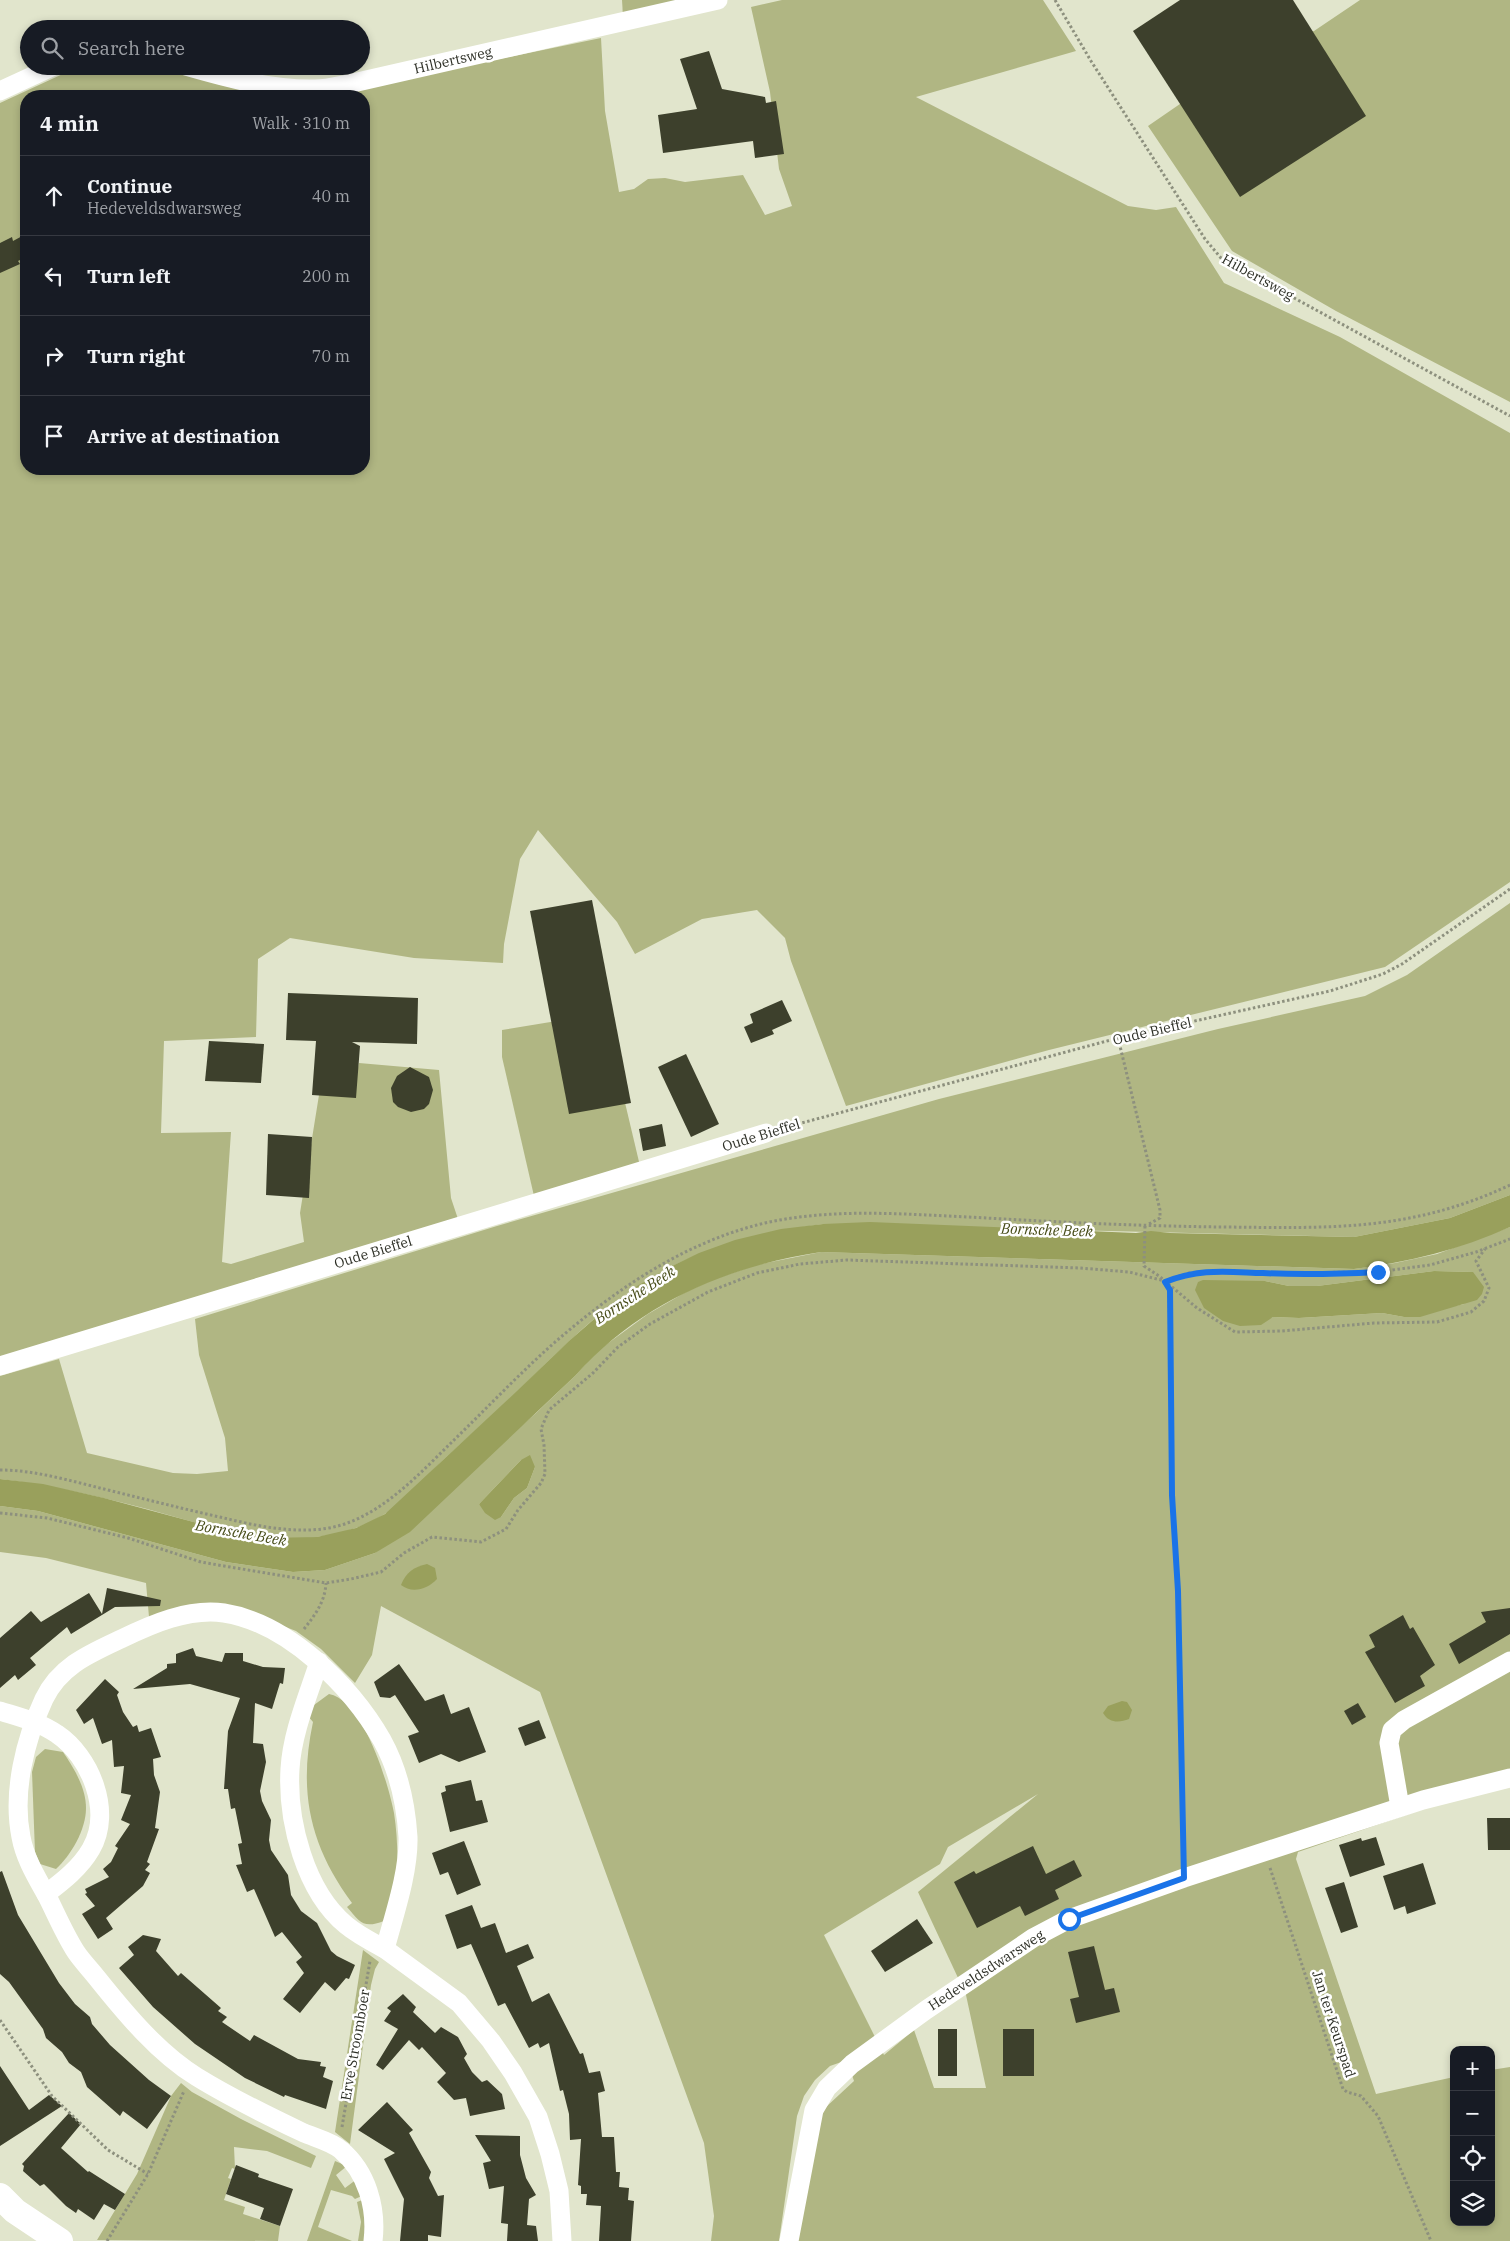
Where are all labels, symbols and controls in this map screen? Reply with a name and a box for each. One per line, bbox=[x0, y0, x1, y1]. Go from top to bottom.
search box bbox=[20, 20, 370, 75]
icon: search bbox=[38, 34, 66, 62]
text: Search here bbox=[78, 36, 185, 60]
street label: Hilbertsweg bbox=[412, 42, 494, 78]
text: 4 min bbox=[40, 109, 99, 137]
text: Walk · 310 m bbox=[252, 113, 350, 133]
text: Continue bbox=[87, 174, 172, 198]
icon: ahead bbox=[40, 182, 68, 210]
text: 40 m bbox=[312, 186, 350, 206]
text: Hedeveldsdwarsweg bbox=[87, 198, 241, 218]
street label: Hilbertsweg bbox=[1219, 250, 1298, 304]
icon: left bbox=[40, 262, 68, 290]
text: Turn left bbox=[87, 264, 170, 288]
text: 200 m bbox=[302, 266, 350, 286]
icon: right bbox=[40, 342, 68, 370]
text: Turn right bbox=[87, 344, 185, 368]
text: 70 m bbox=[312, 346, 350, 366]
icon: arrive bbox=[40, 422, 68, 450]
text: Arrive at destination bbox=[87, 424, 280, 448]
street label: Oude Bieffel bbox=[1111, 1013, 1193, 1049]
street label: Oude Bieffel bbox=[720, 1115, 802, 1155]
water label: Bornsche Beek bbox=[1000, 1218, 1094, 1241]
street label: Oude Bieffel bbox=[332, 1232, 414, 1272]
water label: Bornsche Beek bbox=[590, 1261, 679, 1328]
route end bbox=[1367, 1261, 1390, 1284]
water label: Bornsche Beek bbox=[193, 1515, 288, 1550]
route start bbox=[1058, 1908, 1081, 1931]
street label: Hedeveldsdwarsweg bbox=[925, 1926, 1048, 2014]
street label: Jan ter Keurspad bbox=[1308, 1968, 1360, 2080]
street label: Erve Stroomboer bbox=[336, 1987, 374, 2102]
map controls bbox=[1450, 2046, 1495, 2226]
button: + bbox=[1450, 2046, 1495, 2091]
button: − bbox=[1450, 2091, 1495, 2136]
button: locate bbox=[1450, 2136, 1495, 2181]
button: layers bbox=[1450, 2181, 1495, 2226]

